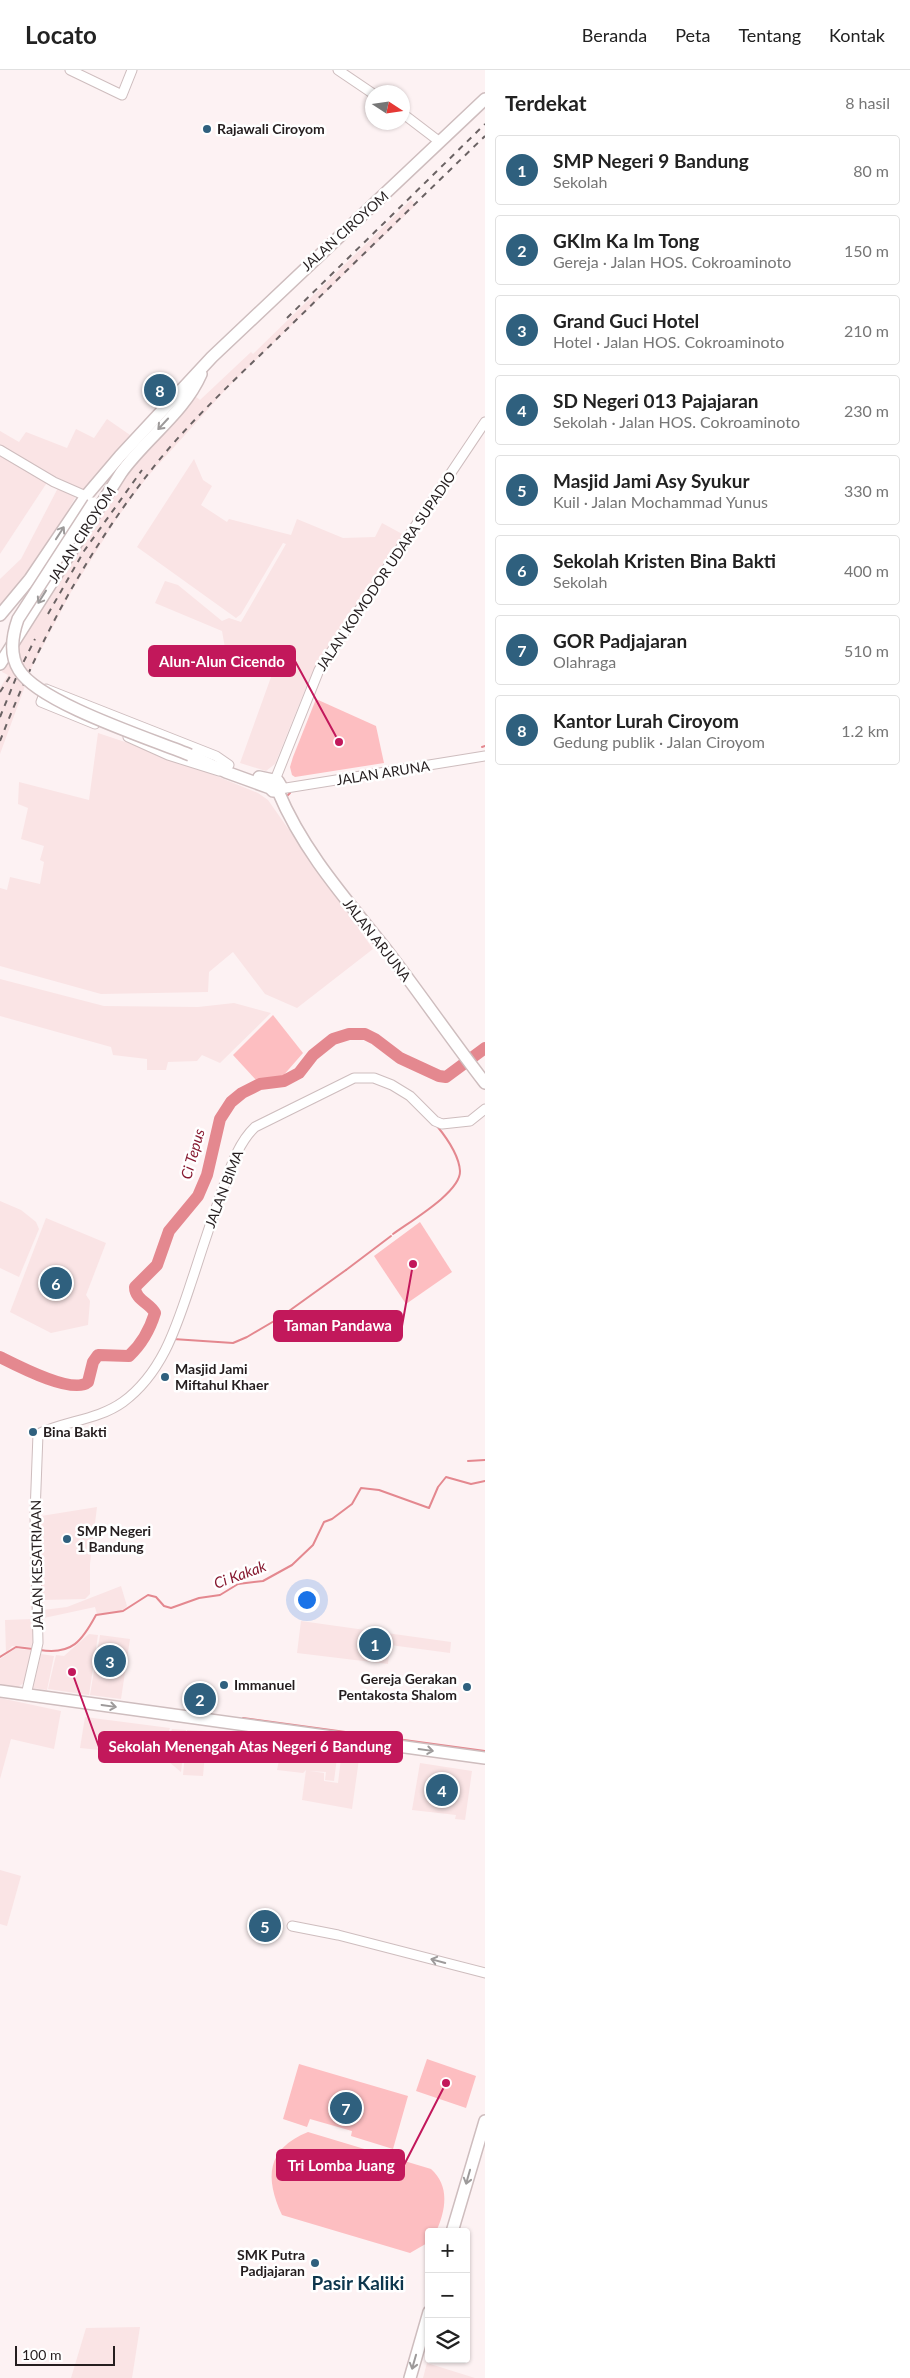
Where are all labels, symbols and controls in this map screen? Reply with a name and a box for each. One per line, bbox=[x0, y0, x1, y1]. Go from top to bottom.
text: Locato bbox=[25, 20, 97, 49]
text: Beranda bbox=[582, 24, 647, 46]
text: Peta bbox=[675, 24, 710, 46]
text: Tentang bbox=[738, 24, 801, 46]
text: Kontak bbox=[829, 24, 885, 46]
north arrow bbox=[365, 85, 410, 130]
text: Terdekat bbox=[505, 90, 587, 115]
text: 8 hasil bbox=[845, 93, 890, 112]
place label: Rajawali Ciroyom bbox=[217, 120, 325, 137]
marker: Rajawali Ciroyom bbox=[201, 123, 213, 135]
text: SMP Negeri 9 Bandung bbox=[553, 149, 749, 172]
text: 1 bbox=[517, 161, 527, 180]
text: 80 m bbox=[853, 161, 889, 180]
text: Sekolah bbox=[553, 172, 607, 191]
street label: JALAN CIROYOM bbox=[298, 187, 392, 274]
text: GKIm Ka Im Tong bbox=[553, 229, 699, 252]
text: 2 bbox=[517, 241, 527, 260]
text: 150 m bbox=[844, 241, 889, 260]
text: Gereja · Jalan HOS. Cokroaminoto bbox=[553, 252, 791, 271]
text: Grand Guci Hotel bbox=[553, 309, 699, 332]
text: 3 bbox=[517, 321, 527, 340]
text: 210 m bbox=[844, 321, 889, 340]
text: Hotel · Jalan HOS. Cokroaminoto bbox=[553, 332, 784, 351]
pin: 8 bbox=[144, 371, 176, 409]
text: SD Negeri 013 Pajajaran bbox=[553, 389, 759, 412]
text: 4 bbox=[517, 401, 527, 420]
text: 230 m bbox=[844, 401, 889, 420]
text: Sekolah · Jalan HOS. Cokroaminoto bbox=[553, 412, 800, 431]
one-way arrow bbox=[157, 417, 169, 430]
street label: JALAN KOMODOR UDARA SUPADIO bbox=[312, 468, 459, 674]
text: Masjid Jami Asy Syukur bbox=[553, 469, 750, 492]
text: 5 bbox=[517, 481, 527, 500]
text: 330 m bbox=[844, 481, 889, 500]
street label: JALAN CIROYOM bbox=[44, 483, 119, 586]
text: Kuil · Jalan Mochammad Yunus bbox=[553, 492, 768, 511]
one-way arrow bbox=[55, 527, 65, 541]
text: Sekolah Kristen Bina Bakti bbox=[553, 549, 776, 572]
text: 6 bbox=[517, 561, 527, 580]
text: 400 m bbox=[844, 561, 889, 580]
text: Sekolah bbox=[553, 572, 607, 591]
one-way arrow bbox=[37, 590, 47, 604]
text: GOR Padjajaran bbox=[553, 629, 687, 652]
text: 7 bbox=[517, 641, 527, 660]
text: 510 m bbox=[844, 641, 889, 660]
callout: Alun-Alun Cicendo bbox=[149, 646, 295, 676]
text: Alun-Alun Cicendo bbox=[158, 652, 285, 670]
text: Olahraga bbox=[553, 652, 616, 671]
text: Kantor Lurah Ciroyom bbox=[553, 709, 739, 732]
text: 8 bbox=[517, 721, 527, 740]
text: 1.2 km bbox=[841, 721, 889, 740]
text: Gedung publik · Jalan Ciroyom bbox=[553, 732, 765, 751]
street label: JALAN ARUNA bbox=[335, 757, 431, 788]
street label: JALAN ARJUNA bbox=[340, 895, 415, 985]
water label: Ci Tepus bbox=[176, 1126, 208, 1181]
street label: JALAN BIMA bbox=[201, 1147, 246, 1230]
pin: 6 bbox=[40, 1264, 72, 1302]
callout: Taman Pandawa bbox=[274, 1311, 402, 1341]
text: Taman Pandawa bbox=[284, 1316, 392, 1334]
place label: Masjid Jami Miftahul Khaer bbox=[175, 1360, 269, 1393]
marker: Masjid Jami Miftahul Khaer bbox=[159, 1371, 171, 1383]
place label: Bina Bakti bbox=[43, 1423, 107, 1440]
marker: Bina Bakti bbox=[27, 1426, 39, 1438]
street label: JALAN KESATRIAAN bbox=[27, 1500, 46, 1630]
place label: SMP Negeri 1 Bandung bbox=[77, 1522, 151, 1555]
marker: SMP Negeri 1 Bandung bbox=[61, 1533, 73, 1545]
water label: Ci Kakak bbox=[211, 1556, 269, 1592]
your location bbox=[294, 1587, 320, 1613]
pin: 1 bbox=[359, 1625, 391, 1663]
pin: 3 bbox=[94, 1642, 126, 1680]
place label: Gereja Gerakan Pentakosta Shalom bbox=[338, 1670, 457, 1703]
place label: Immanuel bbox=[234, 1676, 295, 1693]
marker: Immanuel bbox=[218, 1679, 230, 1691]
pin: 2 bbox=[184, 1680, 216, 1718]
marker: Gereja Gerakan Pentakosta Shalom bbox=[461, 1681, 473, 1693]
one-way arrow bbox=[101, 1701, 117, 1711]
callout: Sekolah Menengah Atas Negeri 6 Bandung bbox=[99, 1732, 402, 1762]
text: Sekolah Menengah Atas Negeri 6 Bandung bbox=[108, 1737, 392, 1755]
one-way arrow bbox=[418, 1745, 434, 1755]
pin: 4 bbox=[426, 1771, 458, 1809]
pin: 5 bbox=[249, 1907, 281, 1945]
one-way arrow bbox=[430, 1955, 446, 1965]
pin: 7 bbox=[330, 2089, 362, 2127]
callout: Tri Lomba Juang bbox=[277, 2150, 404, 2180]
text: Tri Lomba Juang bbox=[287, 2156, 395, 2174]
one-way arrow bbox=[463, 2169, 473, 2185]
map controls bbox=[425, 2228, 470, 2363]
button: + bbox=[425, 2228, 470, 2273]
place label: SMK Putra Padjajaran bbox=[237, 2246, 305, 2279]
marker: SMK Putra Padjajaran bbox=[309, 2257, 321, 2269]
district label: Pasir Kaliki bbox=[312, 2271, 404, 2294]
button: − bbox=[425, 2273, 470, 2318]
button: layers bbox=[425, 2318, 470, 2363]
scale bar bbox=[15, 2343, 115, 2366]
text: 100 m bbox=[22, 2346, 61, 2363]
one-way arrow bbox=[409, 2353, 419, 2369]

